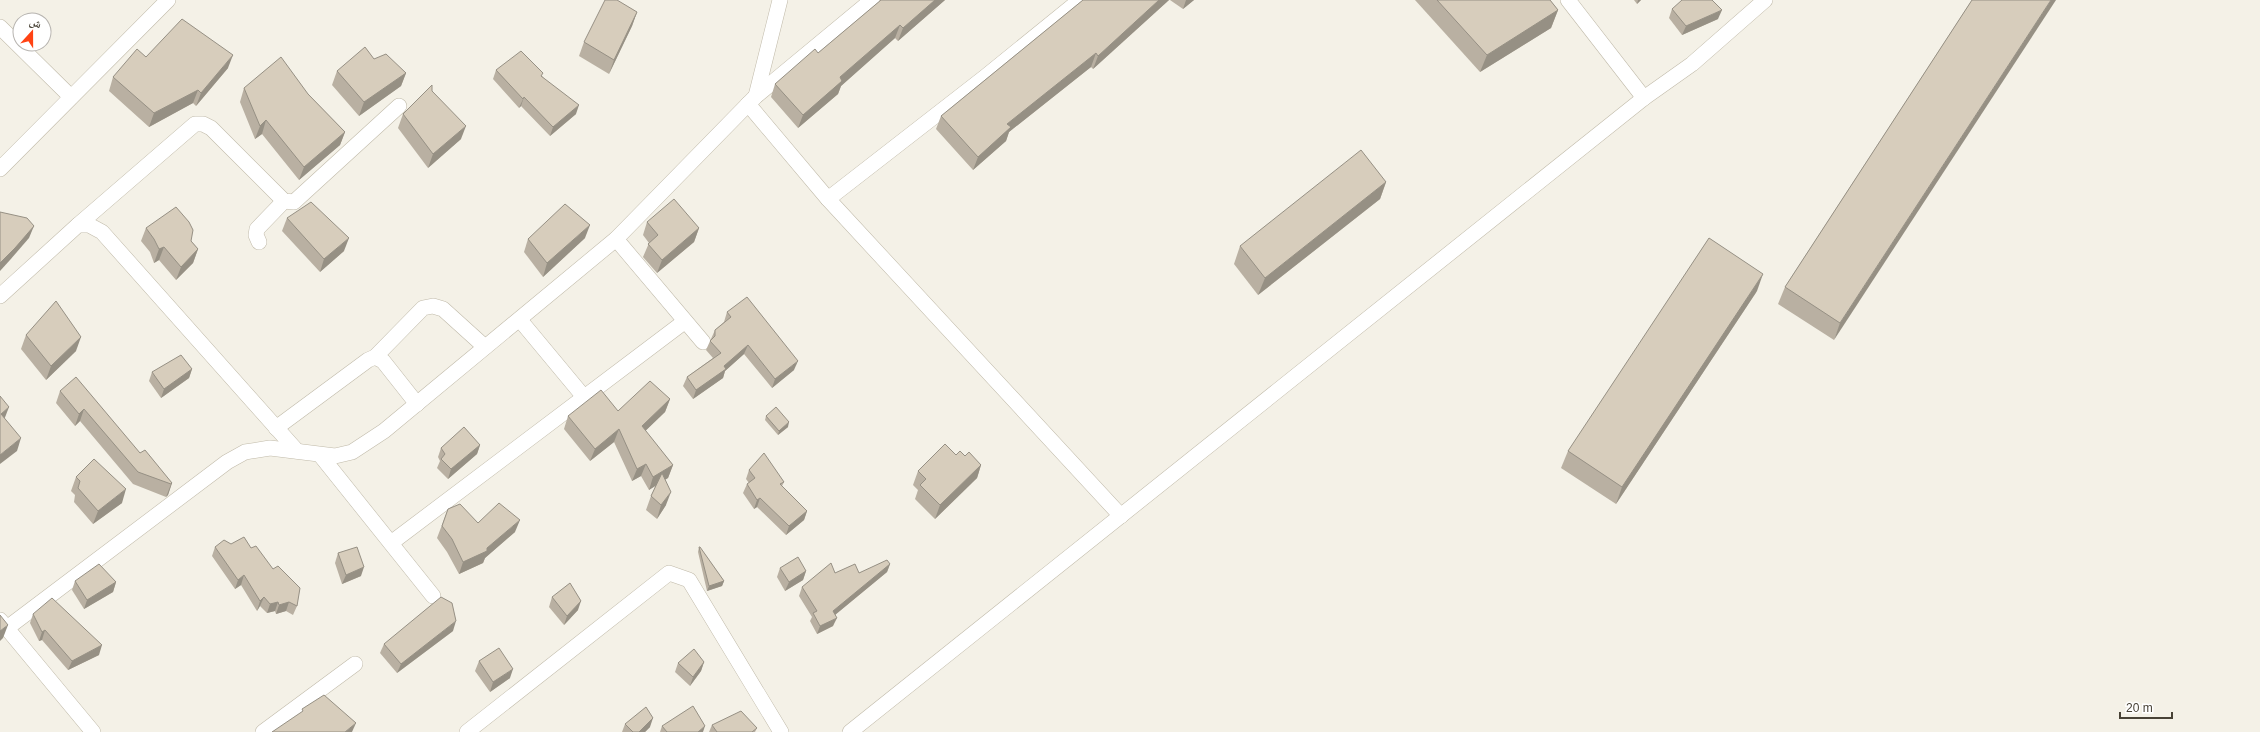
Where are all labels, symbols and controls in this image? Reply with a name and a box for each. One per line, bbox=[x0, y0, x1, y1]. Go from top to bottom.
north arrow bbox=[12, 12, 52, 52]
text: ش bbox=[27, 15, 43, 32]
scale bar bbox=[2120, 694, 2172, 720]
text: 20 m bbox=[2126, 701, 2153, 715]

